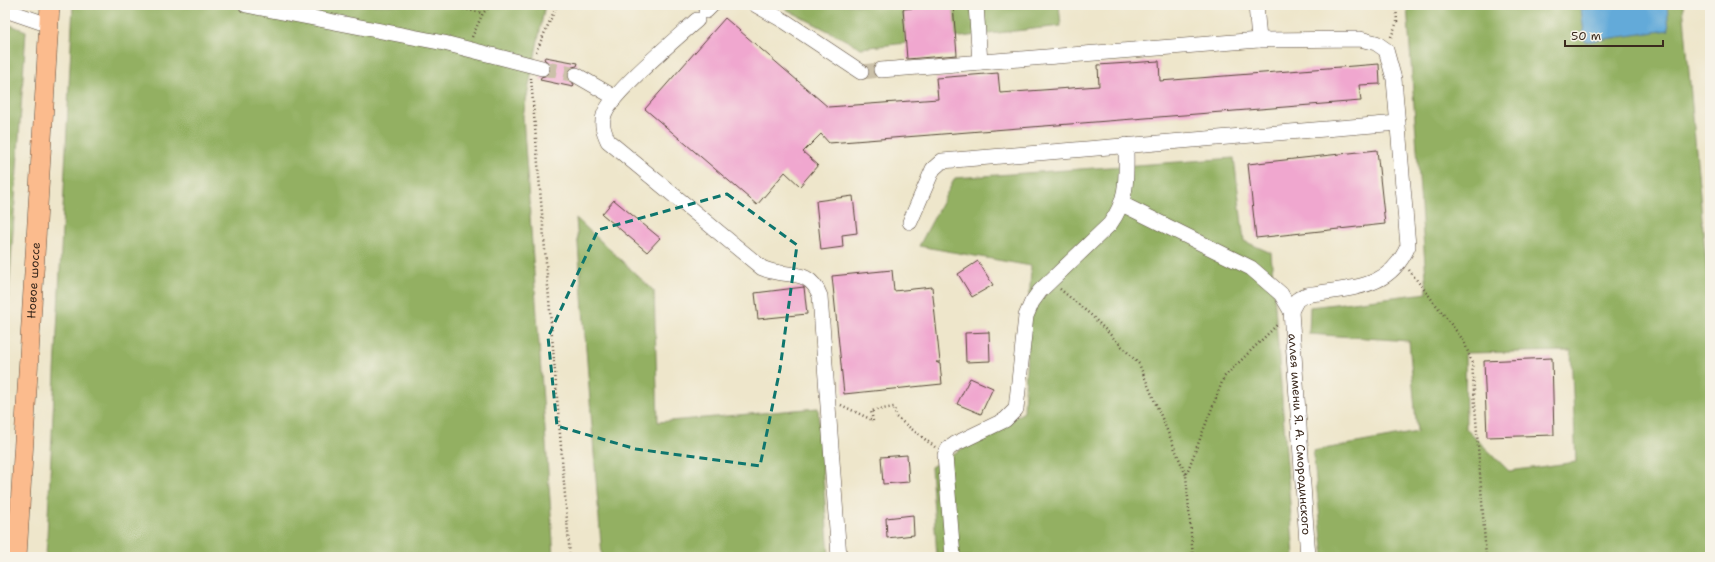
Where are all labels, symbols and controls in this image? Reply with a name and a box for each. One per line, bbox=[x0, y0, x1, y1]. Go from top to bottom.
scale bar bbox=[1565, 22, 1663, 48]
text: 50 m bbox=[1571, 28, 1601, 44]
street label: Новое шоссе bbox=[23, 241, 44, 319]
street label: аллея имени Я. А. Смородинского bbox=[1285, 333, 1314, 536]

